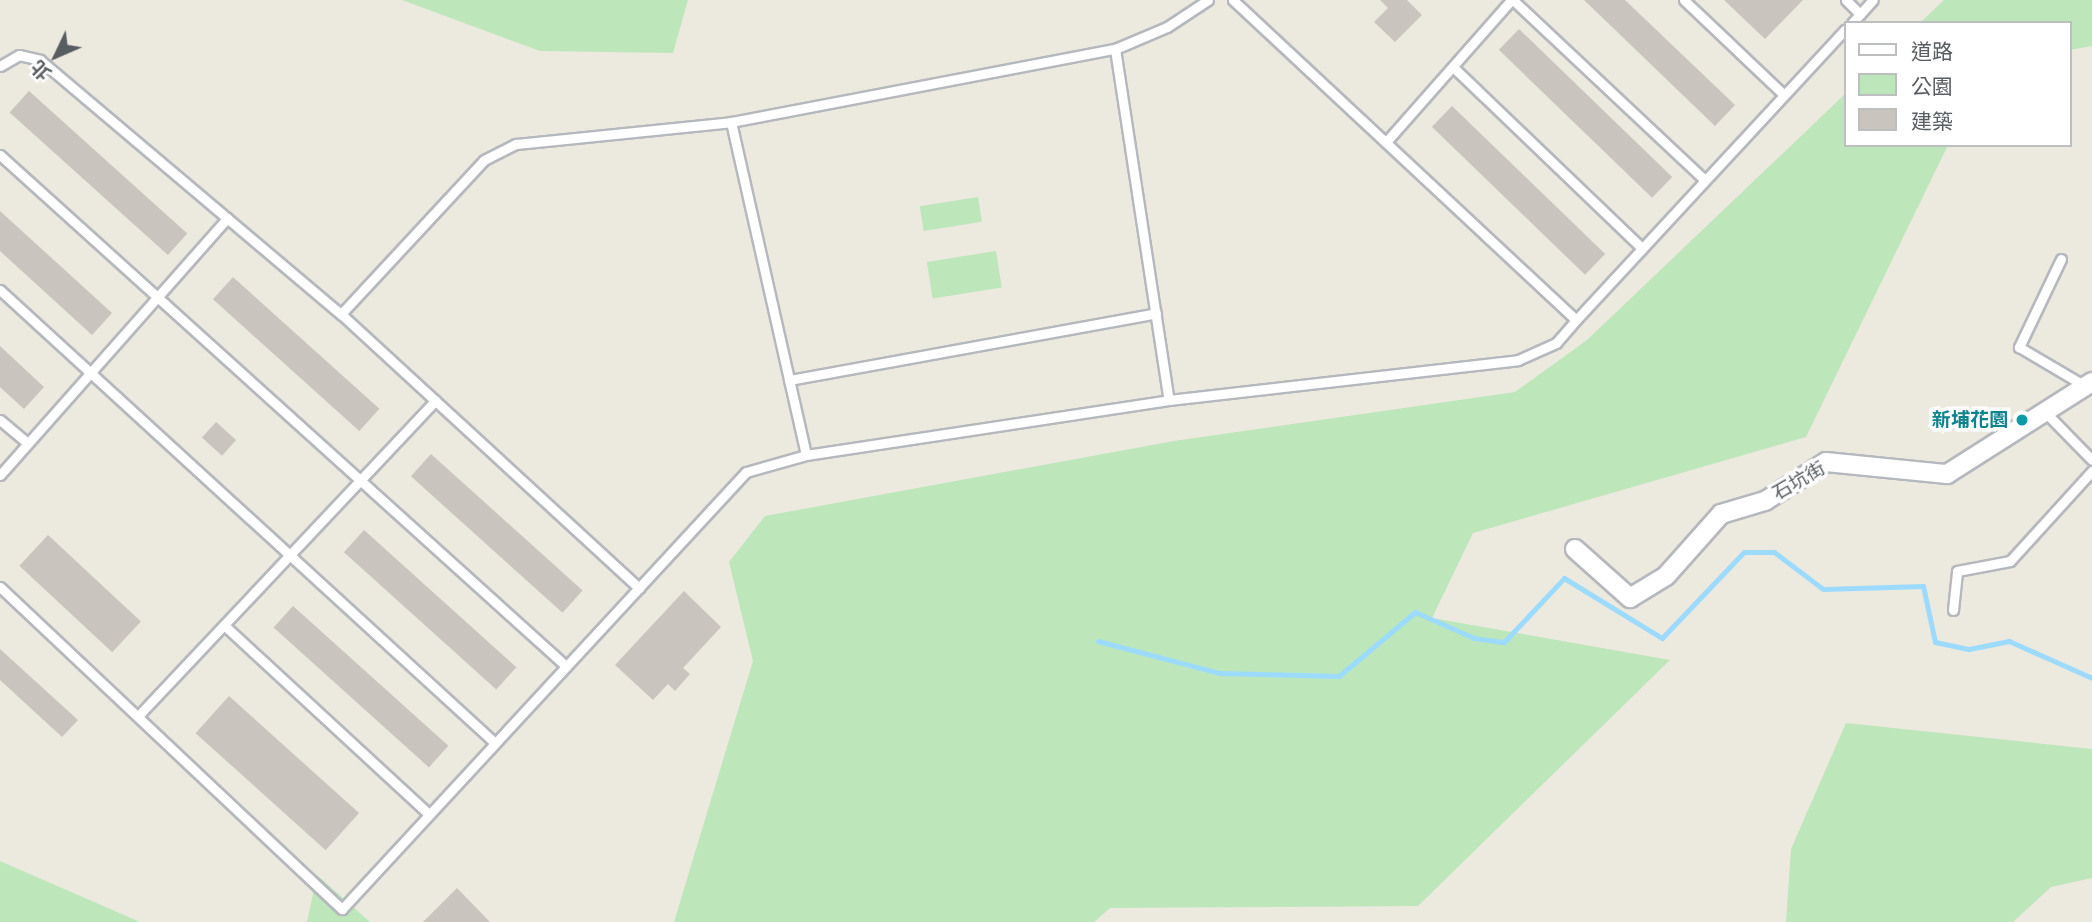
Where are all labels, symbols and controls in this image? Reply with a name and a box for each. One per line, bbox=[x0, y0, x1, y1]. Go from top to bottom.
north arrow bbox=[21, 21, 91, 91]
legend bbox=[1843, 21, 2071, 147]
text: 道路 bbox=[1911, 39, 1953, 63]
text: 北 bbox=[26, 56, 55, 85]
text: 公園 bbox=[1911, 74, 1953, 98]
text: 建築 bbox=[1911, 109, 1953, 133]
place label: 新埔花園 bbox=[1932, 409, 2008, 431]
marker: 新埔花園 bbox=[2014, 412, 2030, 428]
street label: 石坑街 bbox=[1769, 457, 1829, 505]

